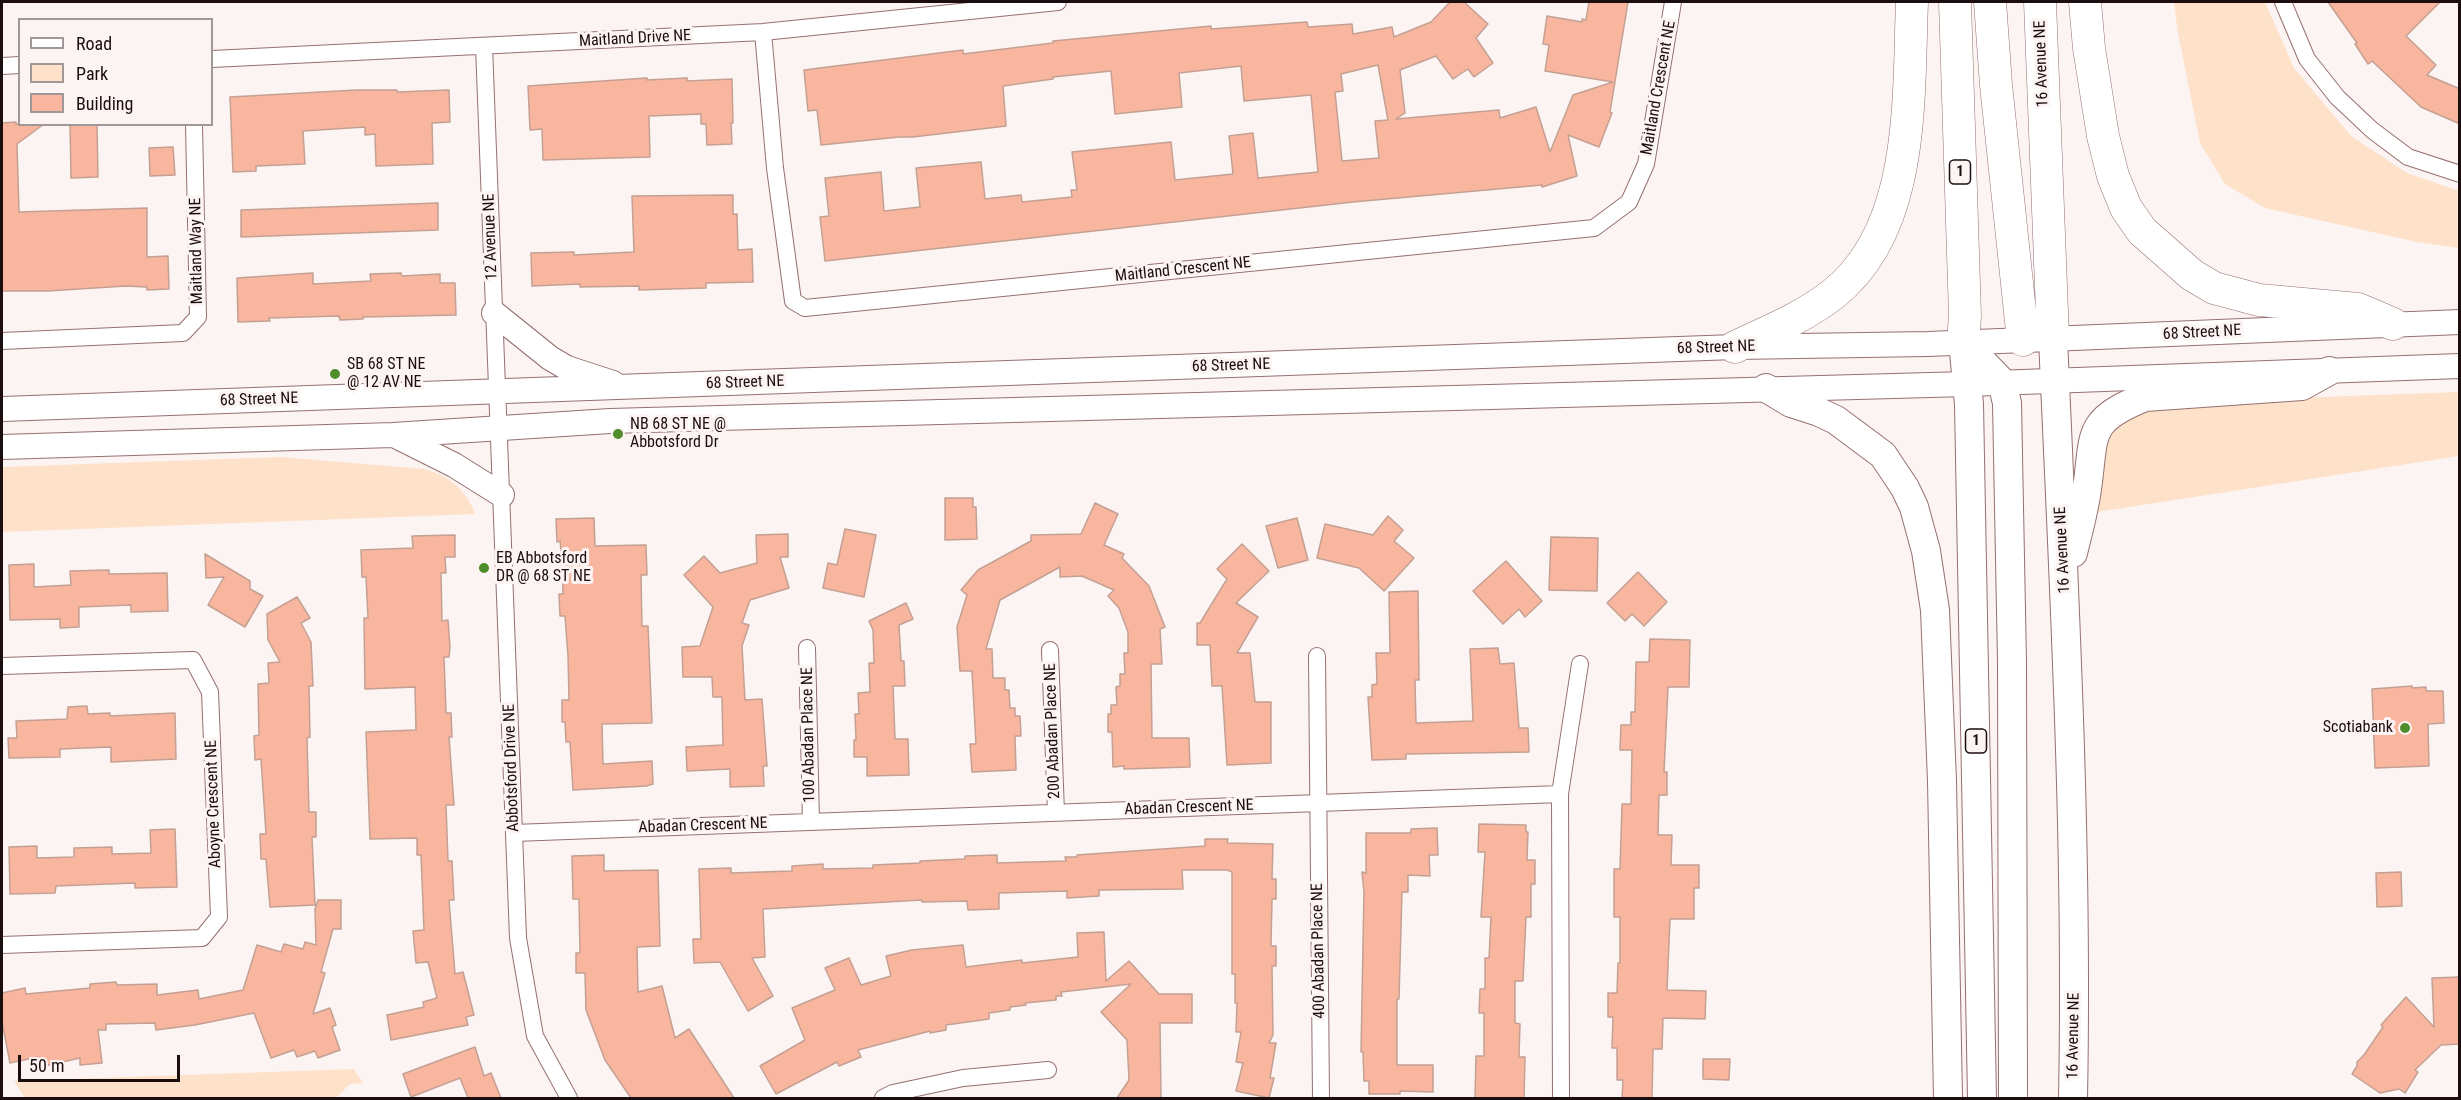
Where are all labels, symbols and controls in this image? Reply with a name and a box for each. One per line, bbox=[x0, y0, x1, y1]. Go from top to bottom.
legend bbox=[18, 18, 213, 126]
street label: Maitland Crescent NE bbox=[1638, 19, 1680, 157]
street label: 16 Avenue NE bbox=[2031, 20, 2053, 108]
street label: Maitland Drive NE bbox=[578, 26, 692, 52]
text: Road bbox=[76, 33, 112, 54]
text: Park bbox=[76, 63, 108, 84]
text: Building bbox=[76, 93, 133, 114]
road number: 1 bbox=[1950, 160, 1970, 184]
street label: 12 Avenue NE bbox=[480, 193, 502, 281]
street label: Maitland Way NE bbox=[186, 198, 208, 304]
street label: Maitland Crescent NE bbox=[1114, 253, 1252, 287]
street label: 68 Street NE bbox=[2162, 321, 2242, 345]
street label: 68 Street NE bbox=[1676, 337, 1756, 359]
place label: SB 68 ST NE @ 12 AV NE bbox=[347, 355, 425, 393]
street label: 68 Street NE bbox=[1191, 355, 1271, 377]
marker: SB 68 ST NE @ 12 AV NE bbox=[328, 367, 342, 381]
street label: 68 Street NE bbox=[705, 372, 785, 394]
street label: 68 Street NE bbox=[219, 389, 299, 411]
place label: NB 68 ST NE @ Abbotsford Dr bbox=[630, 415, 726, 453]
marker: NB 68 ST NE @ Abbotsford Dr bbox=[611, 427, 625, 441]
street label: 16 Avenue NE bbox=[2051, 506, 2075, 594]
place label: EB Abbotsford DR @ 68 ST NE bbox=[496, 549, 591, 587]
marker: EB Abbotsford DR @ 68 ST NE bbox=[477, 561, 491, 575]
street label: 200 Abadan Place NE bbox=[1041, 663, 1065, 799]
street label: 100 Abadan Place NE bbox=[798, 667, 820, 803]
street label: Abbotsford Drive NE bbox=[500, 704, 524, 832]
place label: Scotiabank bbox=[2323, 718, 2393, 738]
marker: Scotiabank bbox=[2398, 721, 2412, 735]
road number: 1 bbox=[1966, 729, 1986, 753]
street label: Aboyne Crescent NE bbox=[202, 740, 226, 868]
street label: Abadan Crescent NE bbox=[1124, 796, 1254, 820]
street label: Abadan Crescent NE bbox=[638, 814, 768, 838]
street label: 400 Abadan Place NE bbox=[1308, 883, 1330, 1019]
street label: 16 Avenue NE bbox=[2064, 992, 2084, 1080]
scale bar bbox=[21, 1043, 183, 1081]
text: 50 m bbox=[29, 1055, 64, 1076]

